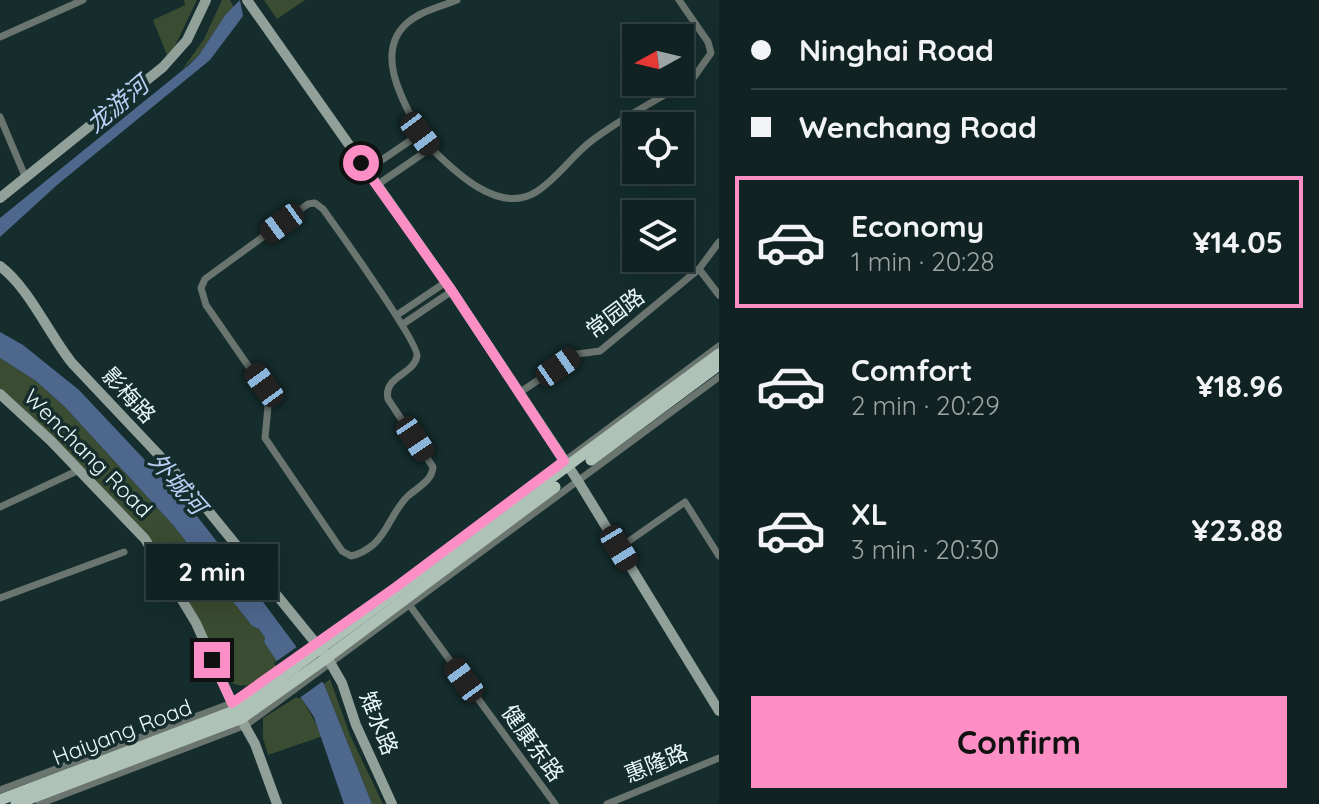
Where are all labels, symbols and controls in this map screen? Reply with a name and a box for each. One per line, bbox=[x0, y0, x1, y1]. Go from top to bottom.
north arrow bbox=[622, 24, 694, 96]
map controls bbox=[622, 24, 694, 272]
text: Ninghai Road bbox=[799, 31, 994, 69]
water label: 龙游河 bbox=[80, 67, 157, 139]
car bbox=[396, 108, 444, 160]
text: Wenchang Road bbox=[799, 108, 1037, 146]
button: locate bbox=[622, 112, 694, 184]
route start bbox=[343, 145, 379, 181]
car bbox=[256, 199, 308, 247]
button: layers bbox=[622, 200, 694, 272]
icon: car bbox=[755, 206, 827, 278]
text: Economy bbox=[851, 207, 984, 245]
text: ¥14.05 bbox=[1193, 223, 1283, 261]
text: 1 min · 20:28 bbox=[851, 245, 994, 278]
street label: 常园路 bbox=[580, 282, 650, 344]
car bbox=[531, 343, 585, 391]
icon: car bbox=[755, 350, 827, 422]
text: Comfort bbox=[851, 351, 972, 389]
car bbox=[240, 359, 288, 411]
street label: 影梅路 bbox=[96, 361, 162, 429]
text: ¥18.96 bbox=[1196, 367, 1283, 405]
street label: Wenchang Road bbox=[18, 383, 158, 523]
text: 2 min · 20:29 bbox=[851, 389, 1000, 422]
car bbox=[392, 412, 438, 466]
water label: 外城河 bbox=[143, 446, 216, 523]
icon: car bbox=[755, 494, 827, 566]
text: XL bbox=[851, 495, 888, 533]
text: ¥23.88 bbox=[1192, 511, 1283, 549]
car bbox=[596, 521, 642, 575]
text: 3 min · 20:30 bbox=[851, 533, 999, 566]
callout: 2 min bbox=[146, 544, 278, 600]
text: 2 min bbox=[178, 555, 246, 588]
route end bbox=[194, 642, 230, 678]
car bbox=[440, 654, 488, 706]
street label: 雉水路 bbox=[354, 687, 404, 759]
street label: Haiyang Road bbox=[48, 693, 196, 771]
button: Confirm bbox=[751, 696, 1287, 788]
street label: 健康东路 bbox=[496, 699, 570, 787]
street label: 惠隆路 bbox=[620, 738, 692, 788]

